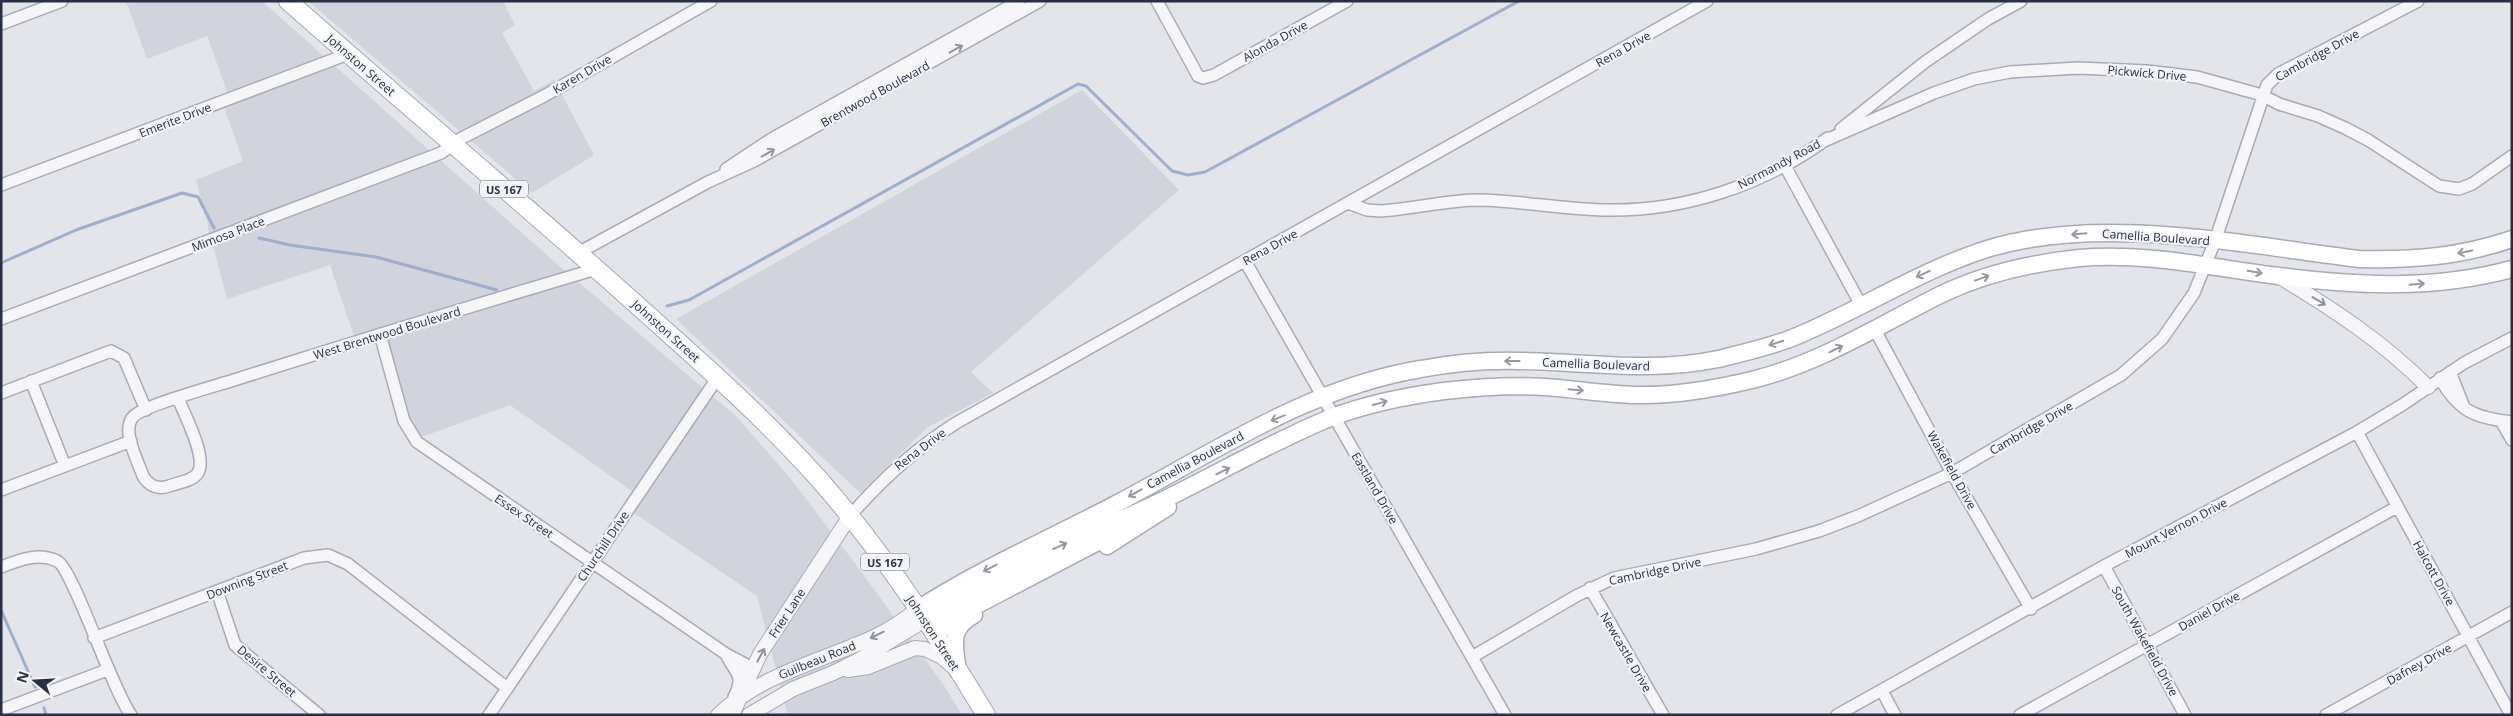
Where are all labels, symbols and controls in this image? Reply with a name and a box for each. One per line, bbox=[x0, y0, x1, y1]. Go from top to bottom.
street label: Alonda Drive bbox=[1240, 16, 1311, 66]
street label: Cambridge Drive bbox=[2272, 25, 2362, 85]
street label: Rena Drive bbox=[1592, 27, 1654, 71]
street label: Johnston Street bbox=[322, 30, 399, 100]
one-way arrow bbox=[948, 43, 963, 53]
street label: Karen Drive bbox=[549, 50, 615, 98]
street label: Brentwood Boulevard bbox=[817, 57, 933, 131]
street label: Pickwick Drive bbox=[2107, 61, 2187, 85]
street label: Emerite Drive bbox=[136, 98, 214, 142]
street label: Normandy Road bbox=[1735, 135, 1823, 193]
one-way arrow bbox=[760, 148, 775, 157]
road number: US 167 bbox=[480, 180, 528, 198]
street label: Mimosa Place bbox=[189, 212, 267, 256]
street label: Rena Drive bbox=[1239, 225, 1301, 269]
street label: Camellia Boulevard bbox=[2102, 225, 2210, 249]
one-way arrow bbox=[2072, 229, 2088, 238]
one-way arrow bbox=[2457, 248, 2473, 257]
one-way arrow bbox=[2246, 268, 2262, 278]
one-way arrow bbox=[1916, 270, 1931, 280]
one-way arrow bbox=[1974, 273, 1990, 282]
one-way arrow bbox=[2408, 280, 2424, 289]
street label: Johnston Street bbox=[627, 295, 704, 366]
one-way arrow bbox=[2312, 296, 2326, 306]
street label: West Brentwood Boulevard bbox=[311, 302, 463, 364]
one-way arrow bbox=[1769, 339, 1785, 349]
one-way arrow bbox=[1828, 344, 1843, 353]
street label: Camellia Boulevard bbox=[1542, 354, 1650, 374]
one-way arrow bbox=[1504, 356, 1520, 366]
one-way arrow bbox=[1568, 385, 1584, 395]
street label: Cambridge Drive bbox=[1986, 397, 2076, 459]
one-way arrow bbox=[1372, 398, 1388, 407]
one-way arrow bbox=[1271, 414, 1287, 423]
street label: Rena Drive bbox=[891, 424, 950, 474]
street label: Camellia Boulevard bbox=[1143, 427, 1247, 493]
street label: Wakefield Drive bbox=[1923, 428, 1981, 513]
street label: Eastland Drive bbox=[1348, 449, 1403, 527]
one-way arrow bbox=[1216, 465, 1231, 475]
one-way arrow bbox=[1128, 489, 1142, 499]
street label: Essex Street bbox=[491, 490, 557, 542]
street label: Mount Vernon Drive bbox=[2122, 494, 2230, 562]
street label: Churchill Drive bbox=[573, 507, 633, 585]
street label: Halcott Drive bbox=[2409, 537, 2459, 609]
one-way arrow bbox=[1052, 540, 1067, 550]
street label: Cambridge Drive bbox=[1607, 553, 1703, 589]
road number: US 167 bbox=[861, 554, 909, 570]
street label: Downing Street bbox=[204, 557, 290, 603]
one-way arrow bbox=[983, 564, 998, 573]
street label: South Wakefield Drive bbox=[2108, 583, 2182, 699]
street label: Frier Lane bbox=[765, 585, 809, 641]
street label: Daniel Drive bbox=[2175, 587, 2243, 635]
street label: Johnston Street bbox=[902, 591, 964, 674]
street label: Newcastle Drive bbox=[1596, 609, 1656, 695]
one-way arrow bbox=[870, 631, 885, 640]
street label: Guilbeau Road bbox=[776, 637, 858, 683]
street label: Dafney Drive bbox=[2383, 639, 2455, 689]
street label: Desire Street bbox=[234, 641, 300, 701]
one-way arrow bbox=[756, 648, 766, 662]
north arrow bbox=[10, 656, 60, 706]
text: N bbox=[11, 668, 33, 685]

